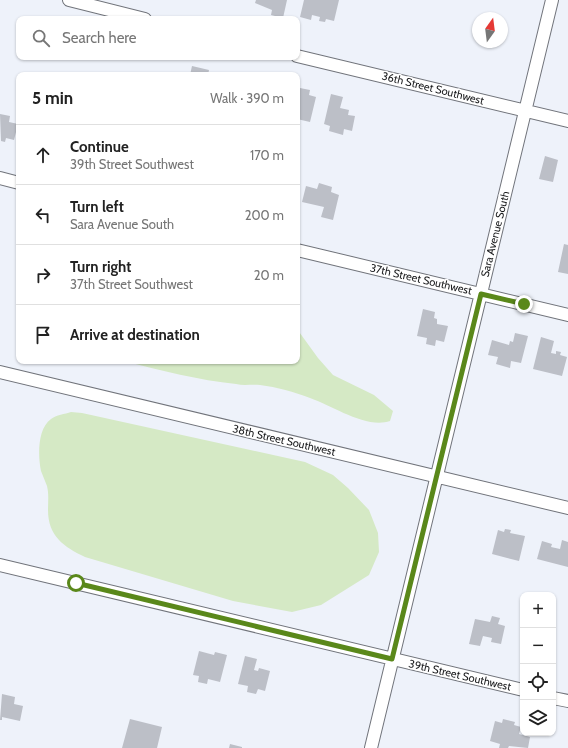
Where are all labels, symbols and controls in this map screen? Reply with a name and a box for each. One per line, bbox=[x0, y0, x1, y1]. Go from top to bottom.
north arrow bbox=[472, 12, 508, 48]
search box bbox=[16, 16, 300, 60]
icon: search bbox=[30, 27, 52, 49]
text: Search here bbox=[62, 29, 137, 47]
street label: 36th Street Southwest bbox=[380, 69, 486, 108]
text: 5 min bbox=[32, 88, 73, 108]
text: Walk · 390 m bbox=[210, 90, 284, 106]
text: Continue bbox=[70, 138, 129, 156]
icon: ahead bbox=[32, 144, 54, 166]
text: 170 m bbox=[250, 147, 284, 163]
text: 39th Street Southwest bbox=[70, 156, 194, 172]
street label: Sara Avenue South bbox=[478, 190, 512, 278]
text: Turn left bbox=[70, 198, 124, 216]
icon: left bbox=[32, 204, 54, 226]
text: 200 m bbox=[245, 207, 284, 223]
text: Sara Avenue South bbox=[70, 216, 174, 232]
text: Turn right bbox=[70, 258, 131, 276]
street label: 37th Street Southwest bbox=[369, 260, 474, 298]
icon: right bbox=[32, 264, 54, 286]
text: 20 m bbox=[254, 267, 284, 283]
text: 37th Street Southwest bbox=[70, 276, 193, 292]
route end bbox=[515, 295, 533, 313]
icon: arrive bbox=[32, 324, 54, 346]
text: Arrive at destination bbox=[70, 326, 200, 344]
street label: 38th Street Southwest bbox=[231, 421, 337, 459]
route start bbox=[67, 574, 85, 592]
map controls bbox=[520, 592, 556, 736]
button: + bbox=[520, 592, 556, 628]
button: − bbox=[520, 628, 556, 664]
street label: 39th Street Southwest bbox=[407, 656, 513, 694]
button: locate bbox=[520, 664, 556, 700]
button: layers bbox=[520, 700, 556, 736]

